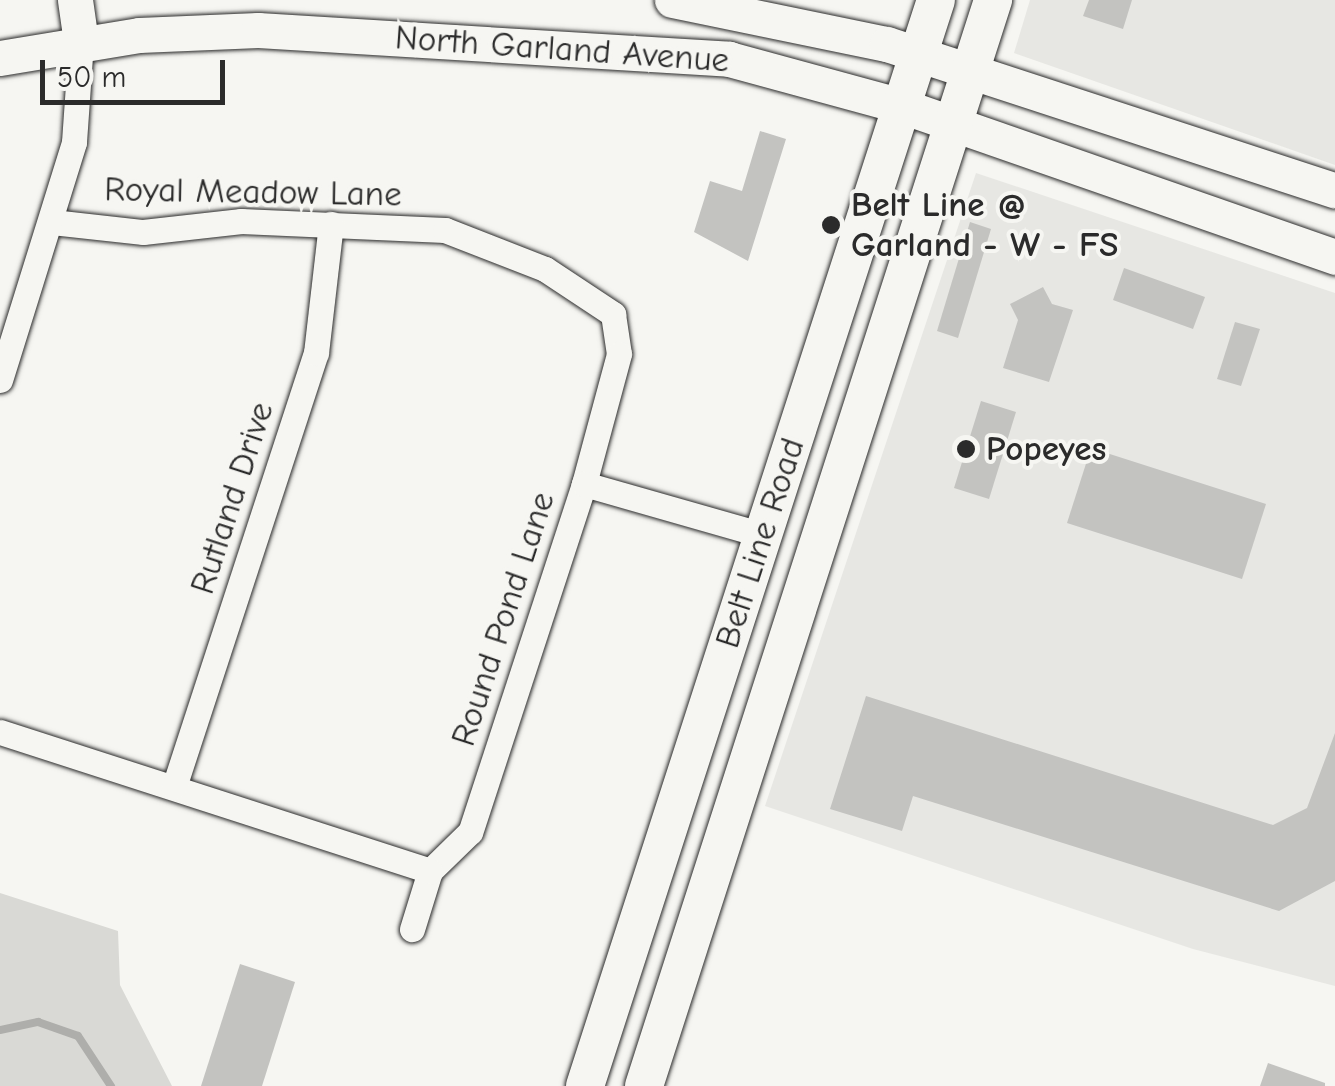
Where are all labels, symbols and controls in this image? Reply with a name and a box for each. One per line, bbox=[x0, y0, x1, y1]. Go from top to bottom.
street label: North Garland Avenue bbox=[394, 16, 730, 82]
scale bar bbox=[45, 40, 230, 102]
text: 50 m bbox=[57, 60, 126, 95]
street label: Royal Meadow Lane bbox=[104, 168, 402, 216]
place label: Belt Line @ Garland - W - FS bbox=[851, 184, 1118, 266]
marker: Belt Line @ Garland - W - FS bbox=[820, 214, 842, 236]
street label: Rutland Drive bbox=[181, 397, 283, 599]
place label: Popeyes bbox=[986, 428, 1106, 470]
street label: Belt Line Road bbox=[706, 433, 814, 653]
marker: Popeyes bbox=[955, 438, 977, 460]
street label: Round Pond Lane bbox=[442, 487, 564, 751]

